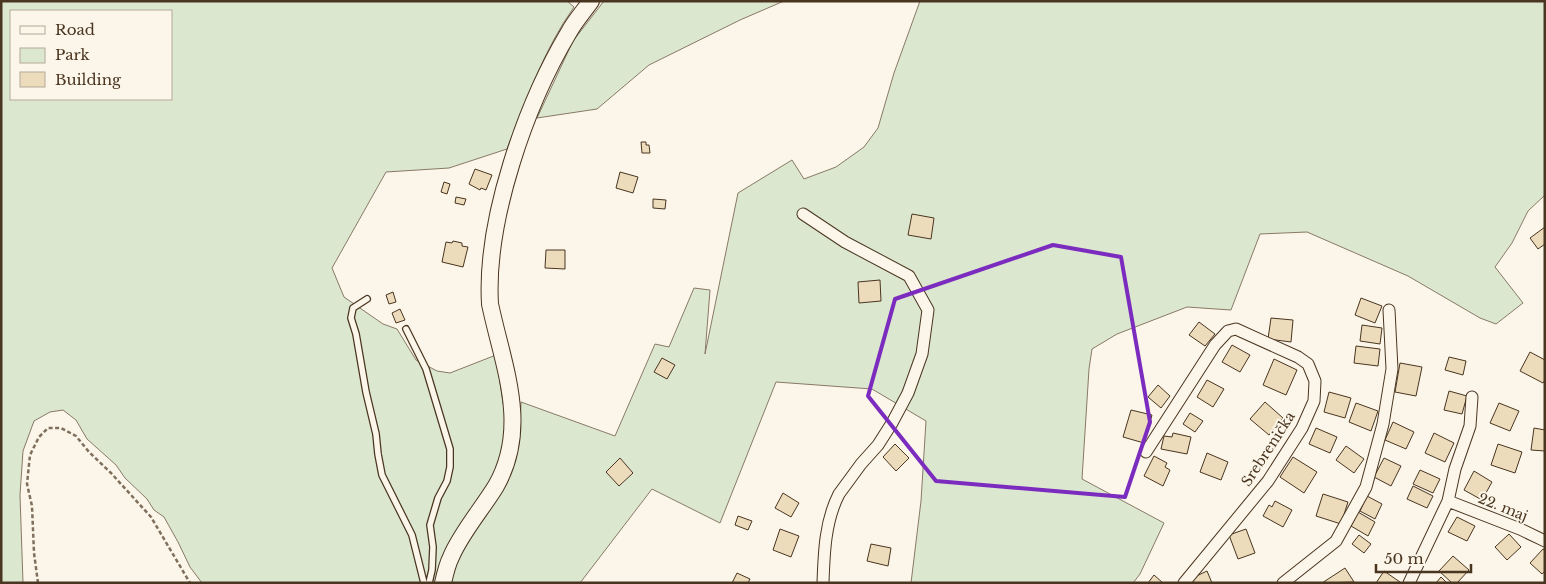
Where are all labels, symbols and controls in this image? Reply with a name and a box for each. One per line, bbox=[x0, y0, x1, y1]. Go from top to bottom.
legend bbox=[10, 10, 172, 100]
text: Road bbox=[55, 20, 95, 39]
text: Park bbox=[55, 45, 91, 64]
text: Building bbox=[55, 70, 122, 89]
street label: Srebrenička bbox=[1237, 408, 1299, 490]
street label: 22. maj bbox=[1476, 489, 1530, 525]
scale bar bbox=[1376, 542, 1471, 574]
text: 50 m bbox=[1384, 549, 1424, 568]

